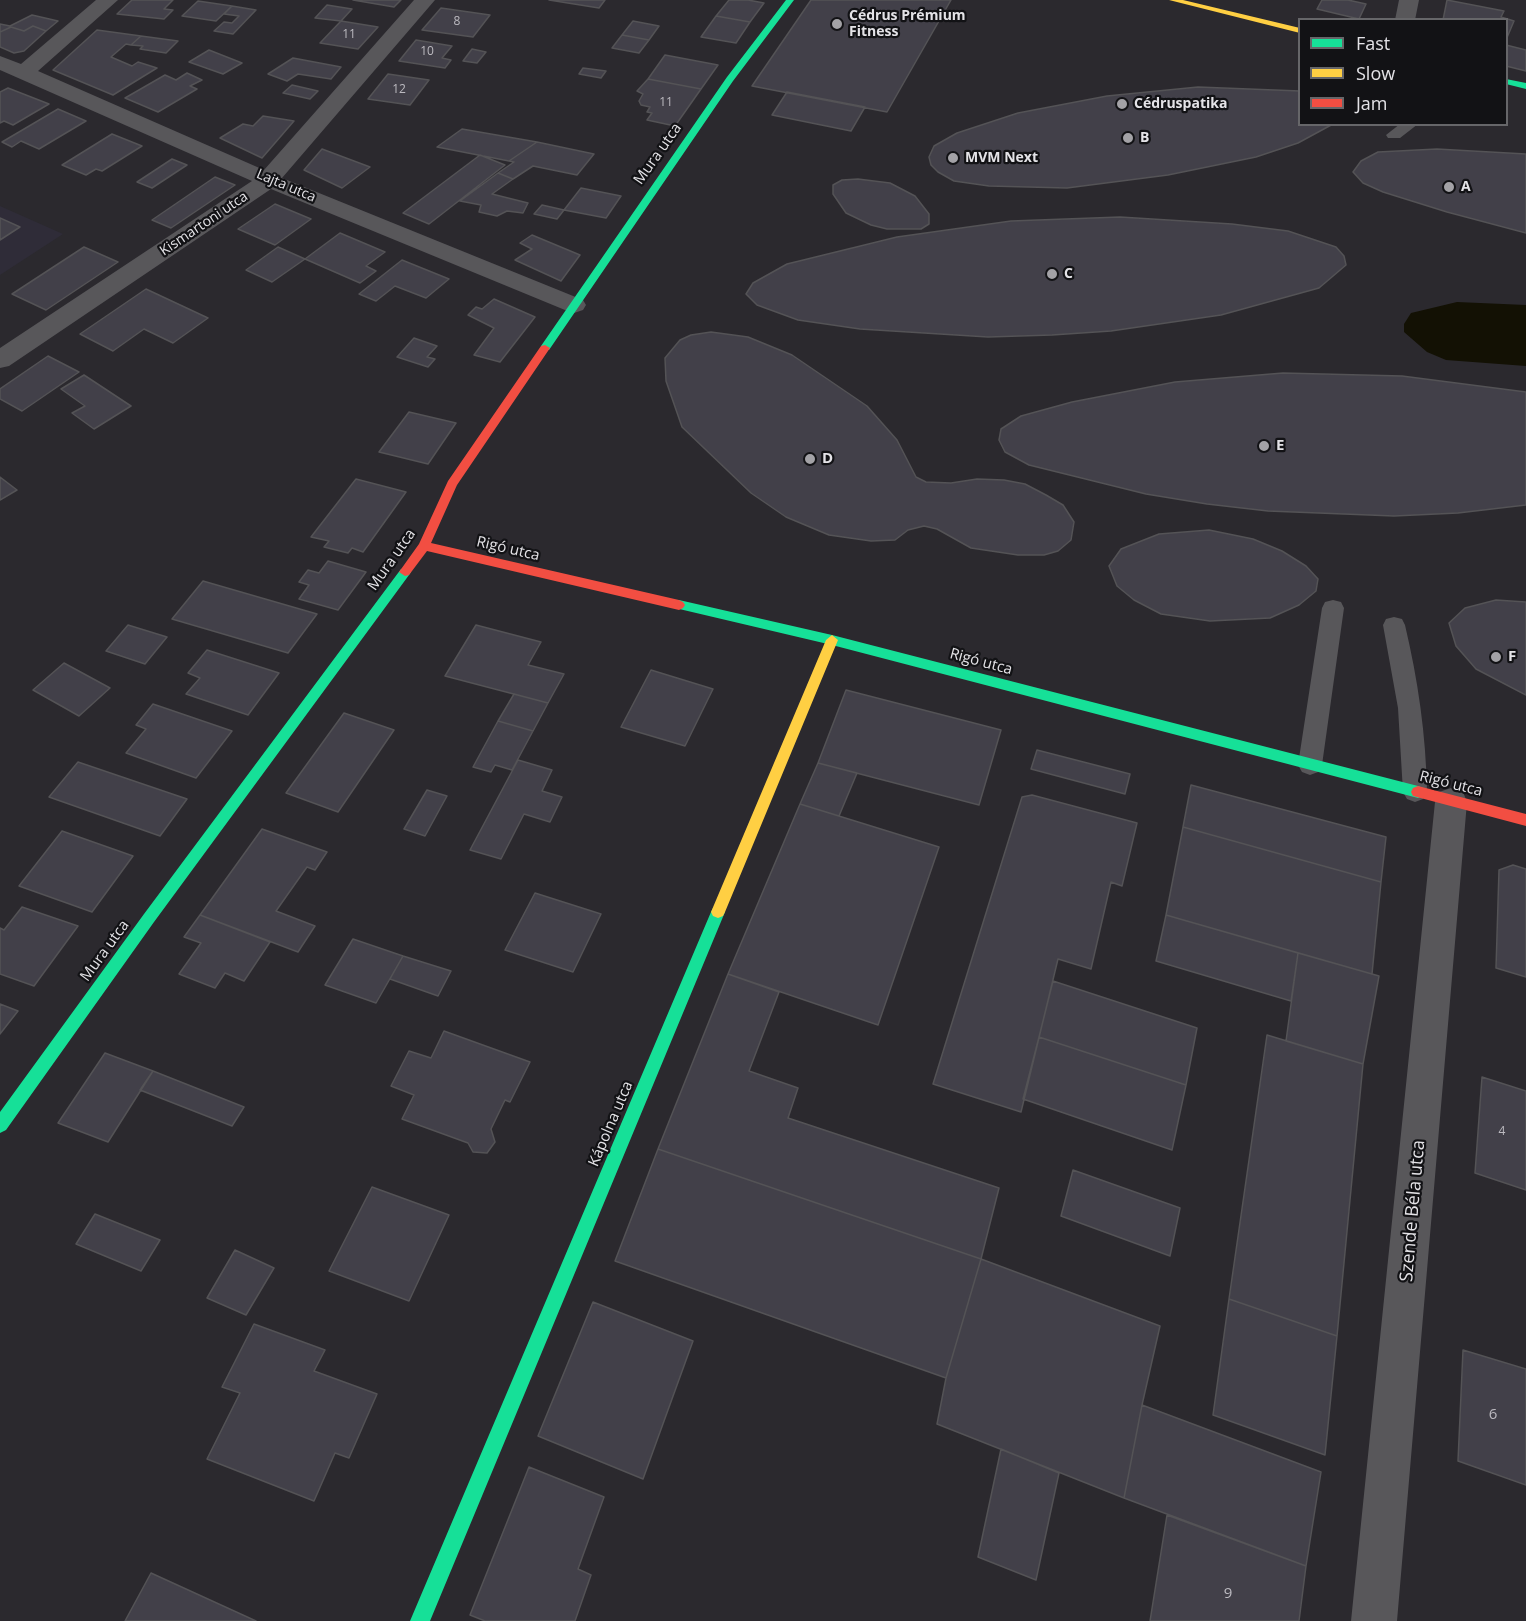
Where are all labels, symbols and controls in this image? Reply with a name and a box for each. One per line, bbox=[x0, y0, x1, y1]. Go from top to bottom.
place label: Cédrus Prémium Fitness bbox=[849, 8, 966, 40]
house number: 8 bbox=[454, 15, 460, 29]
marker: Cédrus Prémium Fitness bbox=[830, 17, 844, 31]
legend bbox=[1298, 18, 1508, 126]
house number: 11 bbox=[342, 28, 356, 42]
text: Fast bbox=[1356, 31, 1390, 55]
house number: 10 bbox=[420, 45, 434, 59]
text: Slow bbox=[1356, 61, 1395, 85]
house number: 12 bbox=[392, 83, 406, 97]
text: Jam bbox=[1356, 91, 1388, 115]
house number: 11 bbox=[659, 96, 673, 110]
place label: Cédruspatika bbox=[1134, 96, 1227, 112]
marker: Cédruspatika bbox=[1115, 97, 1129, 111]
street label: Mura utca bbox=[630, 120, 686, 188]
place label: B bbox=[1140, 130, 1149, 146]
marker: B bbox=[1121, 131, 1135, 145]
place label: MVM Next bbox=[965, 150, 1038, 166]
marker: MVM Next bbox=[946, 151, 960, 165]
street label: Lajta utca bbox=[254, 166, 318, 206]
place label: A bbox=[1461, 179, 1471, 195]
marker: A bbox=[1442, 180, 1456, 194]
street label: Kismartoni utca bbox=[157, 188, 251, 260]
place label: C bbox=[1064, 266, 1073, 282]
marker: C bbox=[1045, 267, 1059, 281]
place label: E bbox=[1276, 437, 1284, 455]
marker: E bbox=[1257, 439, 1271, 453]
place label: D bbox=[822, 450, 833, 468]
marker: D bbox=[803, 452, 817, 466]
street label: Mura utca bbox=[364, 526, 420, 594]
street label: Rigó utca bbox=[475, 533, 541, 565]
street label: Rigó utca bbox=[948, 645, 1014, 679]
place label: F bbox=[1508, 648, 1516, 666]
marker: F bbox=[1489, 650, 1503, 664]
street label: Rigó utca bbox=[1418, 768, 1484, 800]
street label: Mura utca bbox=[77, 917, 133, 985]
street label: Kápolna utca bbox=[585, 1079, 637, 1169]
house number: 4 bbox=[1499, 1125, 1505, 1139]
street label: Szende Béla utca bbox=[1396, 1139, 1430, 1283]
house number: 6 bbox=[1489, 1406, 1497, 1424]
house number: 9 bbox=[1224, 1585, 1232, 1603]

